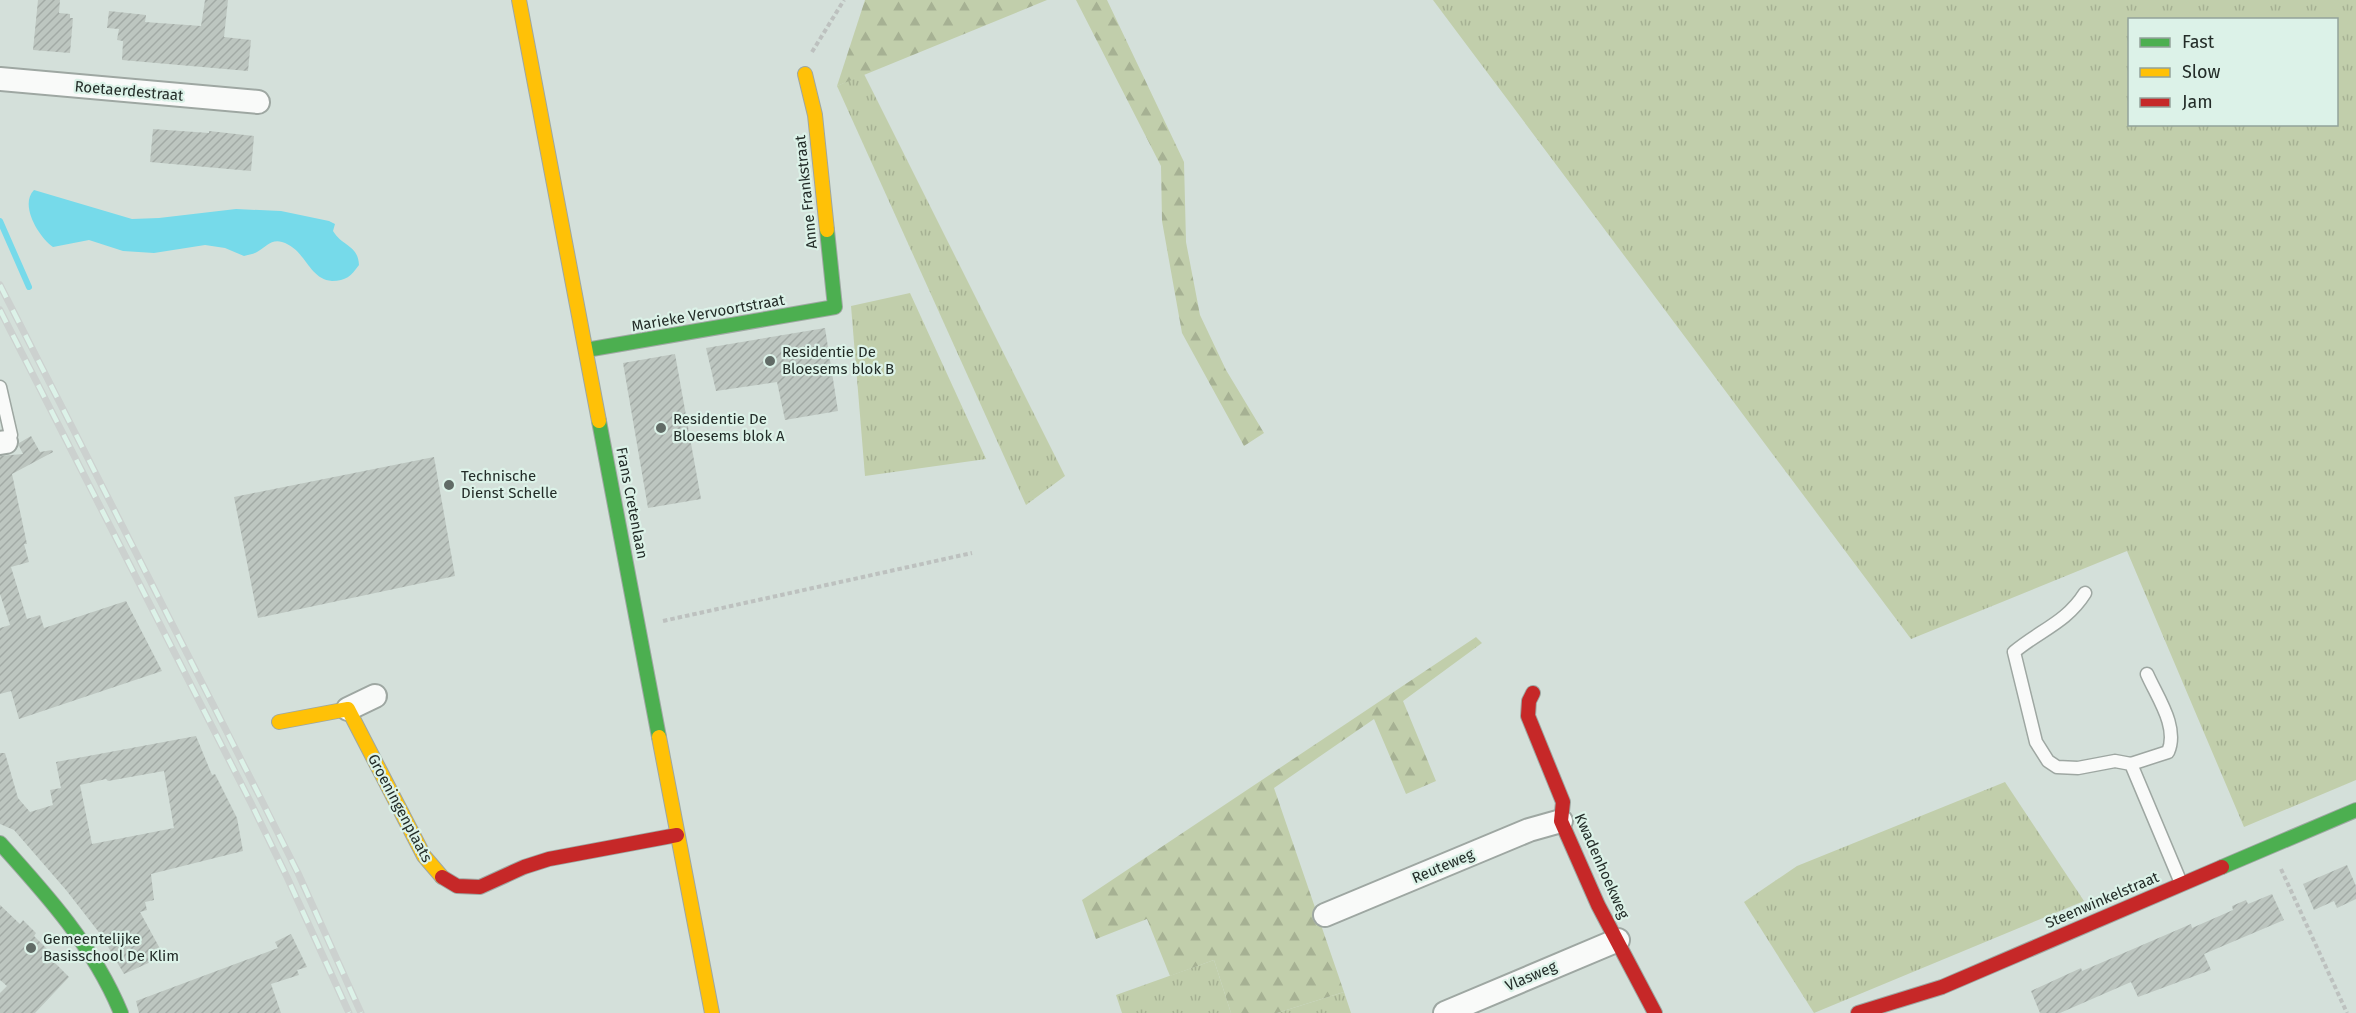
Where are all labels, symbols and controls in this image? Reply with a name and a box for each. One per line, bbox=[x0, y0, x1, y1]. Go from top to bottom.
legend bbox=[2128, 18, 2338, 126]
text: Fast bbox=[2182, 31, 2215, 53]
text: Slow bbox=[2182, 61, 2221, 83]
street label: Roetaerdestraat bbox=[74, 77, 185, 105]
text: Jam bbox=[2182, 91, 2213, 113]
street label: Anne Frankstraat bbox=[791, 134, 821, 250]
street label: Marieke Vervoortstraat bbox=[630, 291, 786, 335]
place label: Residentie De Bloesems blok B bbox=[782, 343, 894, 378]
marker: Residentie De Bloesems blok B bbox=[763, 354, 777, 368]
place label: Residentie De Bloesems blok A bbox=[673, 410, 785, 445]
marker: Residentie De Bloesems blok A bbox=[654, 421, 668, 435]
street label: Frans Cretenlaan bbox=[612, 446, 652, 560]
place label: Technische Dienst Schelle bbox=[461, 467, 557, 502]
marker: Technische Dienst Schelle bbox=[442, 478, 456, 492]
street label: Groeningenplaats bbox=[364, 751, 436, 865]
street label: Kwadenhoekweg bbox=[1571, 810, 1633, 922]
street label: Reuteweg bbox=[1409, 845, 1477, 887]
street label: Steenwinkelstraat bbox=[2042, 868, 2162, 932]
place label: Gemeentelijke Basisschool De Klim bbox=[43, 930, 179, 965]
marker: Gemeentelijke Basisschool De Klim bbox=[24, 941, 38, 955]
street label: Vlasweg bbox=[1502, 957, 1560, 995]

